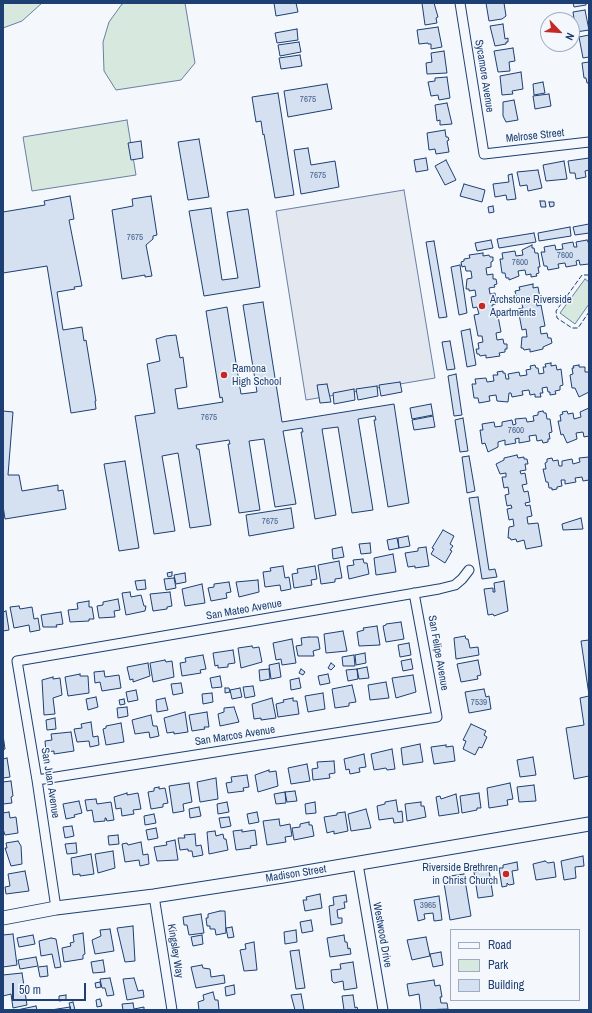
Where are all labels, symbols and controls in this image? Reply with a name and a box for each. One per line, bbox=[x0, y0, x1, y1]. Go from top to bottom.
north arrow bbox=[540, 12, 580, 52]
text: N bbox=[562, 31, 578, 43]
street label: Sycamore Avenue bbox=[472, 39, 496, 113]
house number: 7675 bbox=[300, 95, 316, 105]
street label: Melrose Street bbox=[505, 126, 565, 146]
house number: 7675 bbox=[310, 171, 326, 181]
house number: 7675 bbox=[127, 233, 143, 243]
house number: 7600 bbox=[557, 251, 573, 261]
house number: 7600 bbox=[512, 258, 528, 268]
place label: Archstone Riverside Apartments bbox=[490, 293, 572, 319]
marker: Archstone Riverside Apartments bbox=[477, 301, 487, 311]
place label: Ramona High School bbox=[232, 362, 281, 388]
marker: Ramona High School bbox=[219, 370, 229, 380]
house number: 7675 bbox=[201, 413, 217, 423]
house number: 7600 bbox=[508, 426, 524, 436]
house number: 7675 bbox=[262, 517, 278, 527]
street label: San Mateo Avenue bbox=[205, 597, 283, 623]
street label: San Felipe Avenue bbox=[425, 614, 451, 692]
house number: 7539 bbox=[471, 698, 487, 708]
street label: San Marcos Avenue bbox=[194, 723, 276, 749]
street label: San Juan Avenue bbox=[38, 747, 62, 819]
place label: Riverside Brethren in Christ Church bbox=[422, 861, 498, 887]
street label: Madison Street bbox=[265, 863, 327, 885]
marker: Riverside Brethren in Christ Church bbox=[501, 869, 511, 879]
street label: Westwood Drive bbox=[370, 901, 394, 969]
house number: 3965 bbox=[420, 901, 436, 911]
street label: Kingsley Way bbox=[164, 923, 186, 979]
legend bbox=[450, 929, 580, 1001]
text: Road bbox=[488, 937, 512, 953]
text: Park bbox=[488, 957, 508, 973]
scale bar bbox=[14, 975, 88, 1001]
text: Building bbox=[488, 977, 524, 993]
text: 50 m bbox=[19, 982, 41, 998]

